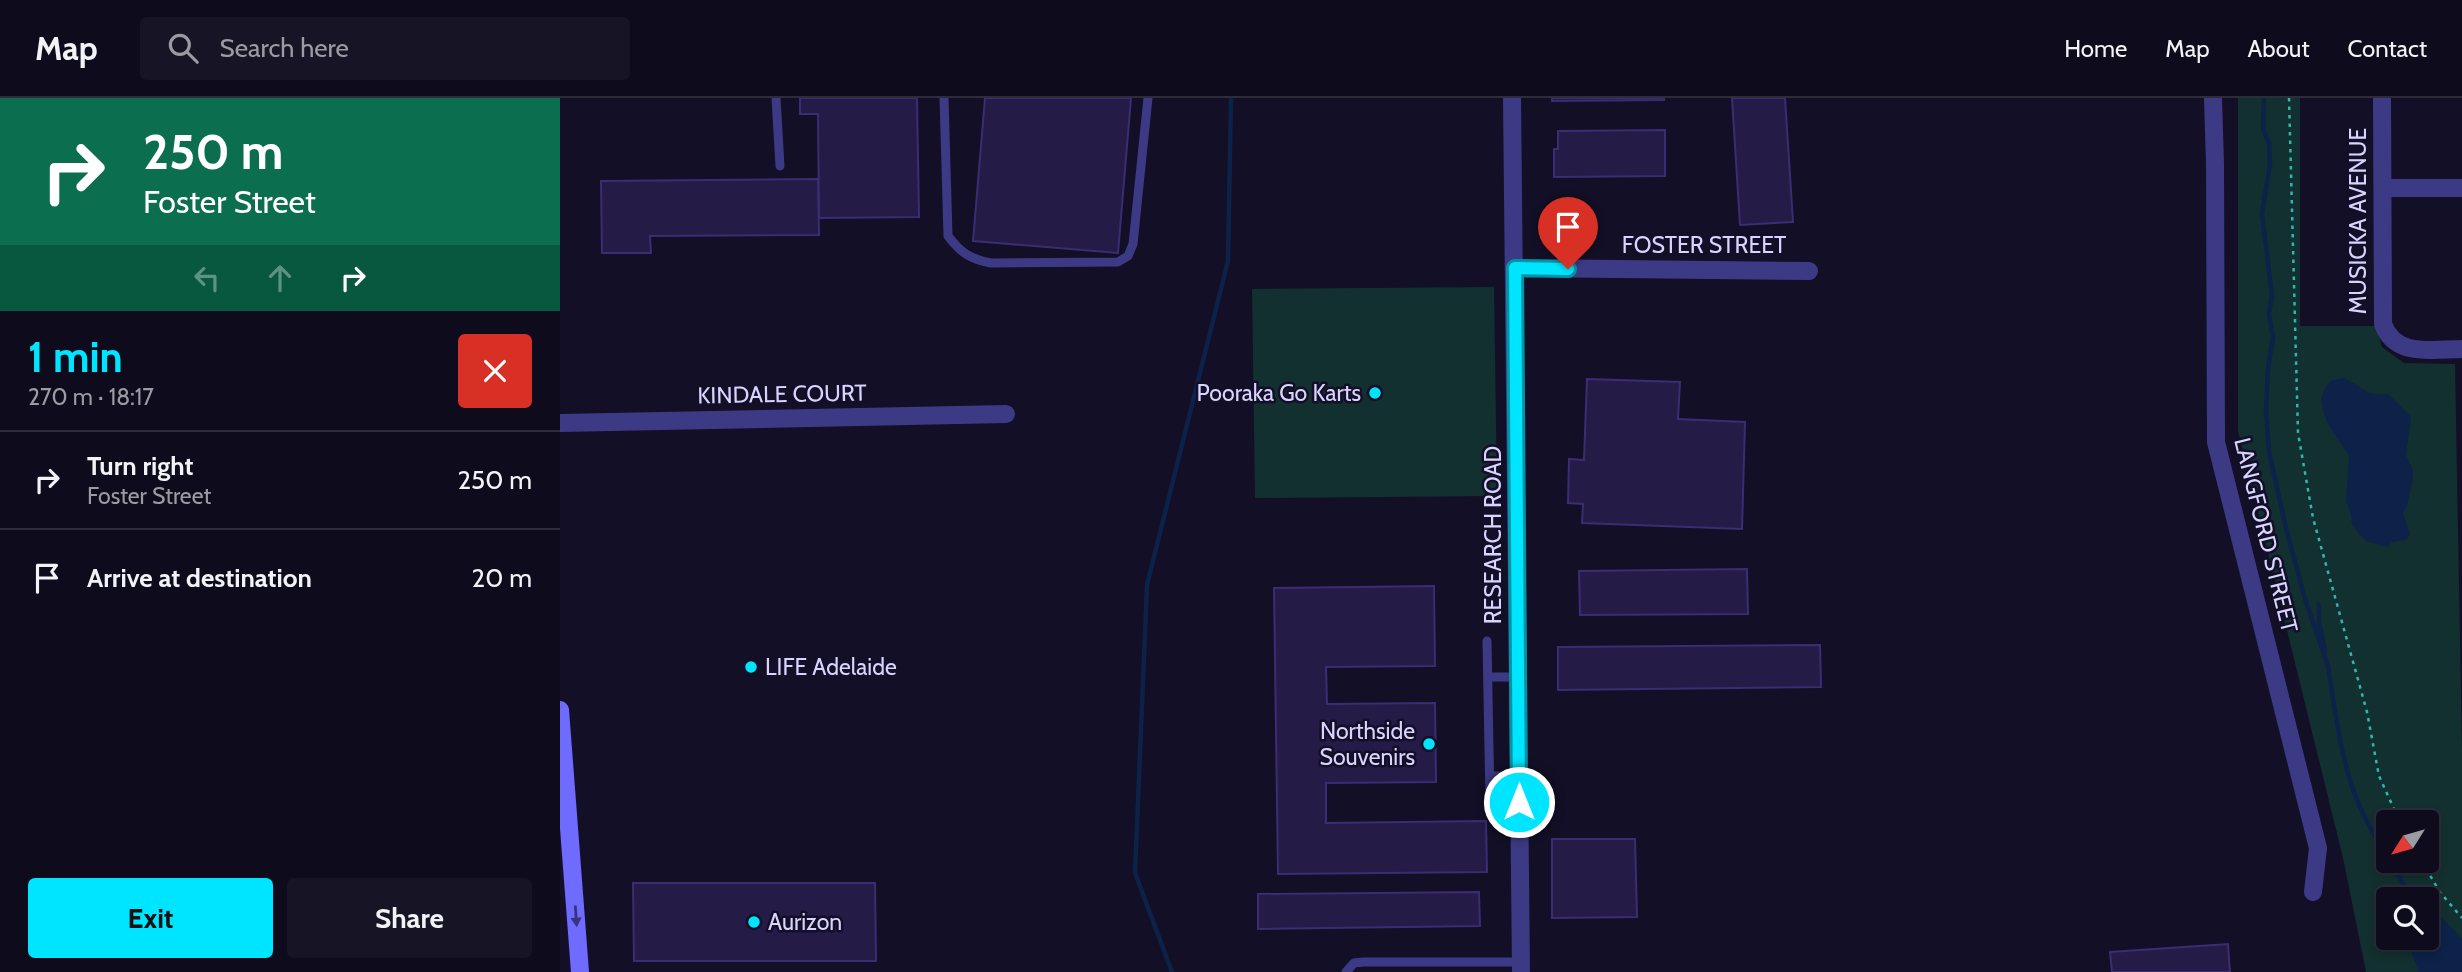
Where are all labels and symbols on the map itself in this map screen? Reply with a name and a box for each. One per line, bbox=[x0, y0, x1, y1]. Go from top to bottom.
street label: MUSICKA AVENUE bbox=[2344, 128, 2372, 314]
pin bbox=[1538, 197, 1598, 269]
street label: FOSTER STREET bbox=[1622, 231, 1786, 259]
street label: KINDALE COURT bbox=[697, 379, 867, 409]
place label: Pooraka Go Karts bbox=[1197, 379, 1361, 407]
marker: Pooraka Go Karts bbox=[1367, 385, 1383, 401]
street label: LANGFORD STREET bbox=[2228, 435, 2304, 635]
street label: RESEARCH ROAD bbox=[1479, 446, 1507, 624]
place label: LIFE Adelaide bbox=[765, 653, 897, 681]
marker: LIFE Adelaide bbox=[743, 659, 759, 675]
place label: Northside Souvenirs bbox=[1319, 717, 1415, 771]
marker: Northside Souvenirs bbox=[1421, 736, 1437, 752]
position arrow bbox=[1482, 765, 1556, 839]
north arrow bbox=[2376, 810, 2440, 873]
one-way arrow bbox=[571, 905, 582, 927]
place label: Aurizon bbox=[768, 908, 842, 936]
marker: Aurizon bbox=[746, 914, 762, 930]

